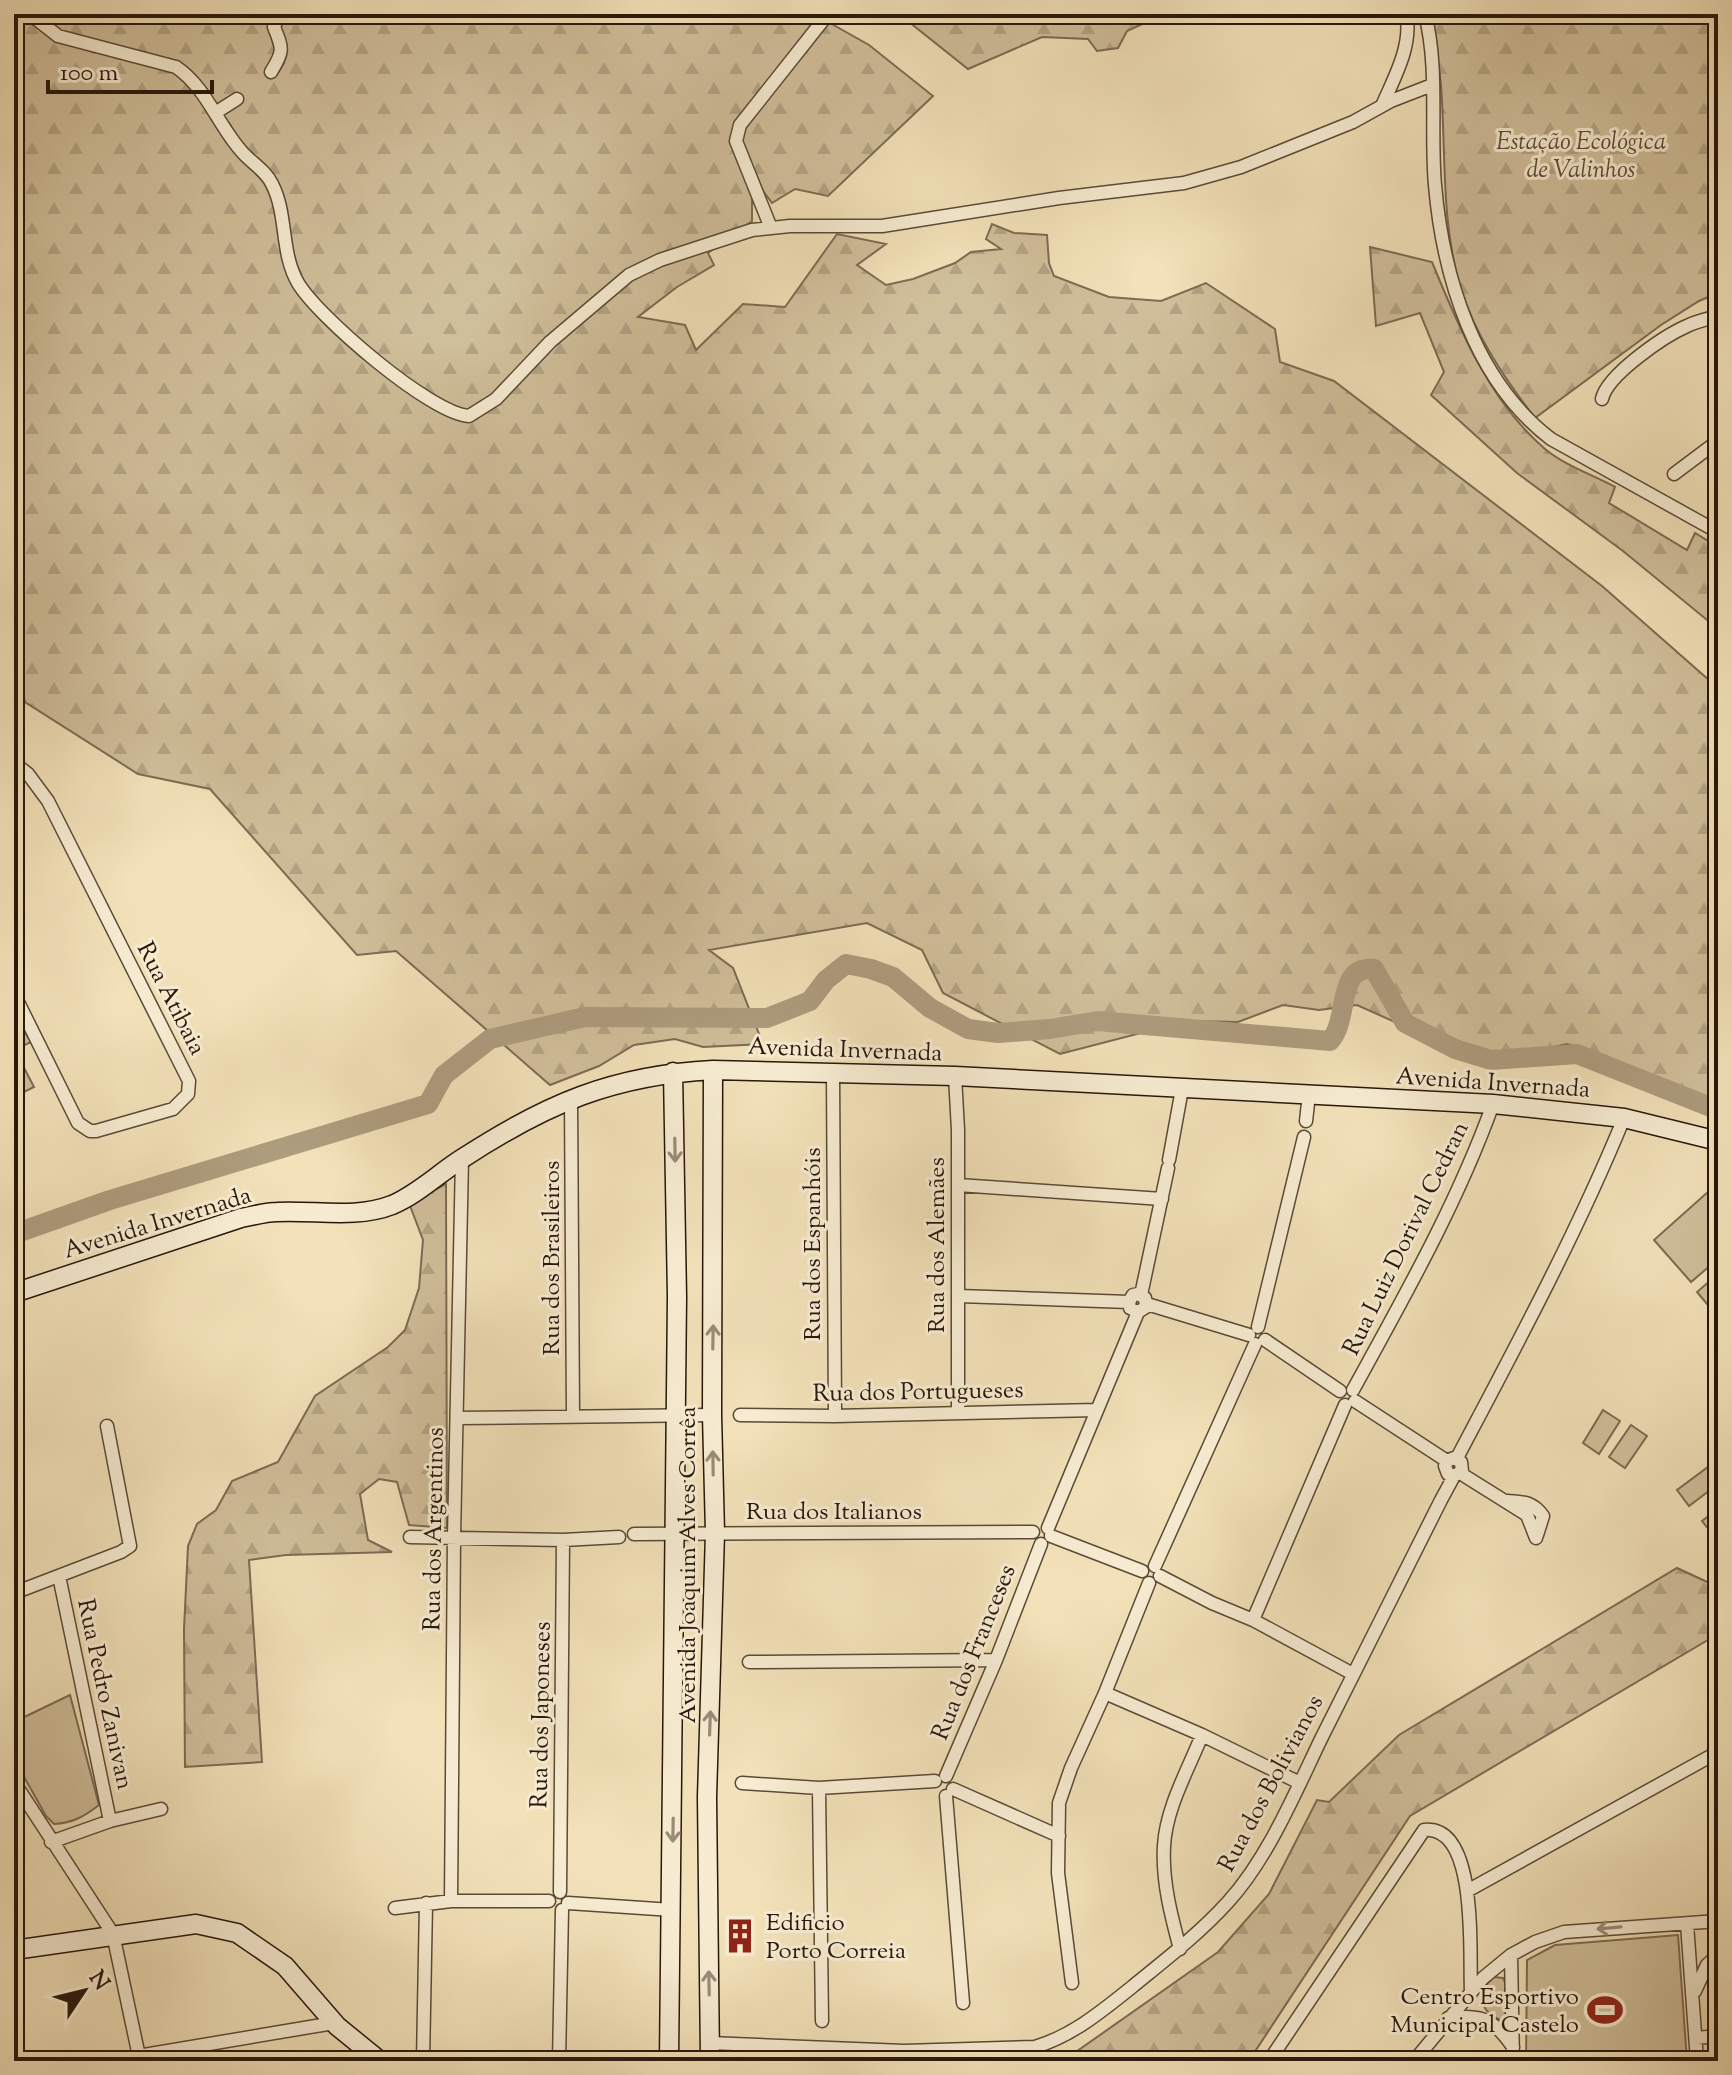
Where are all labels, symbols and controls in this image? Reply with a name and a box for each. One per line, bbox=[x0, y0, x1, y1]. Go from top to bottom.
scale bar bbox=[48, 44, 212, 94]
text: 100 m bbox=[60, 57, 118, 91]
park label: Estação Ecológica de Valinhos bbox=[1496, 126, 1666, 188]
street label: Rua Atibaia bbox=[127, 937, 213, 1061]
street label: Avenida Invernada bbox=[747, 1031, 943, 1071]
street label: Avenida Invernada bbox=[1395, 1060, 1591, 1108]
street label: Rua Luiz Dorival Cedran bbox=[1335, 1116, 1478, 1362]
one-way arrow bbox=[667, 1136, 682, 1163]
street label: Rua dos Espanhóis bbox=[797, 1147, 831, 1341]
street label: Rua dos Alemães bbox=[921, 1157, 955, 1333]
street label: Rua dos Brasileiros bbox=[536, 1161, 570, 1355]
street label: Avenida Invernada bbox=[59, 1179, 256, 1269]
one-way arrow bbox=[705, 1324, 720, 1351]
street label: Rua dos Portugueses bbox=[812, 1374, 1024, 1412]
street label: Avenida Joaquim Alves Corrêa bbox=[672, 1406, 706, 1724]
street label: Rua dos Argentinos bbox=[416, 1427, 454, 1631]
one-way arrow bbox=[705, 1450, 721, 1477]
street label: Rua dos Italianos bbox=[746, 1496, 922, 1530]
street label: Rua dos Franceses bbox=[924, 1560, 1026, 1746]
street label: Rua Pedro Zanivan bbox=[67, 1596, 141, 1793]
street label: Rua dos Japoneses bbox=[523, 1621, 561, 1809]
street label: Rua dos Bolivianos bbox=[1211, 1689, 1333, 1878]
one-way arrow bbox=[702, 1710, 717, 1737]
one-way arrow bbox=[666, 1816, 681, 1843]
place label: Edificio Porto Correia bbox=[766, 1907, 906, 1969]
building icon: Edificio Porto Correia bbox=[721, 1917, 759, 1955]
one-way arrow bbox=[1596, 1921, 1623, 1936]
north arrow bbox=[44, 1951, 124, 2031]
text: N bbox=[80, 1965, 116, 1998]
one-way arrow bbox=[701, 1970, 716, 1997]
place label: Centro Esportivo Municipal Castelo bbox=[1391, 1981, 1579, 2043]
sports icon: Centro Esportivo Municipal Castelo bbox=[1586, 1991, 1624, 2029]

